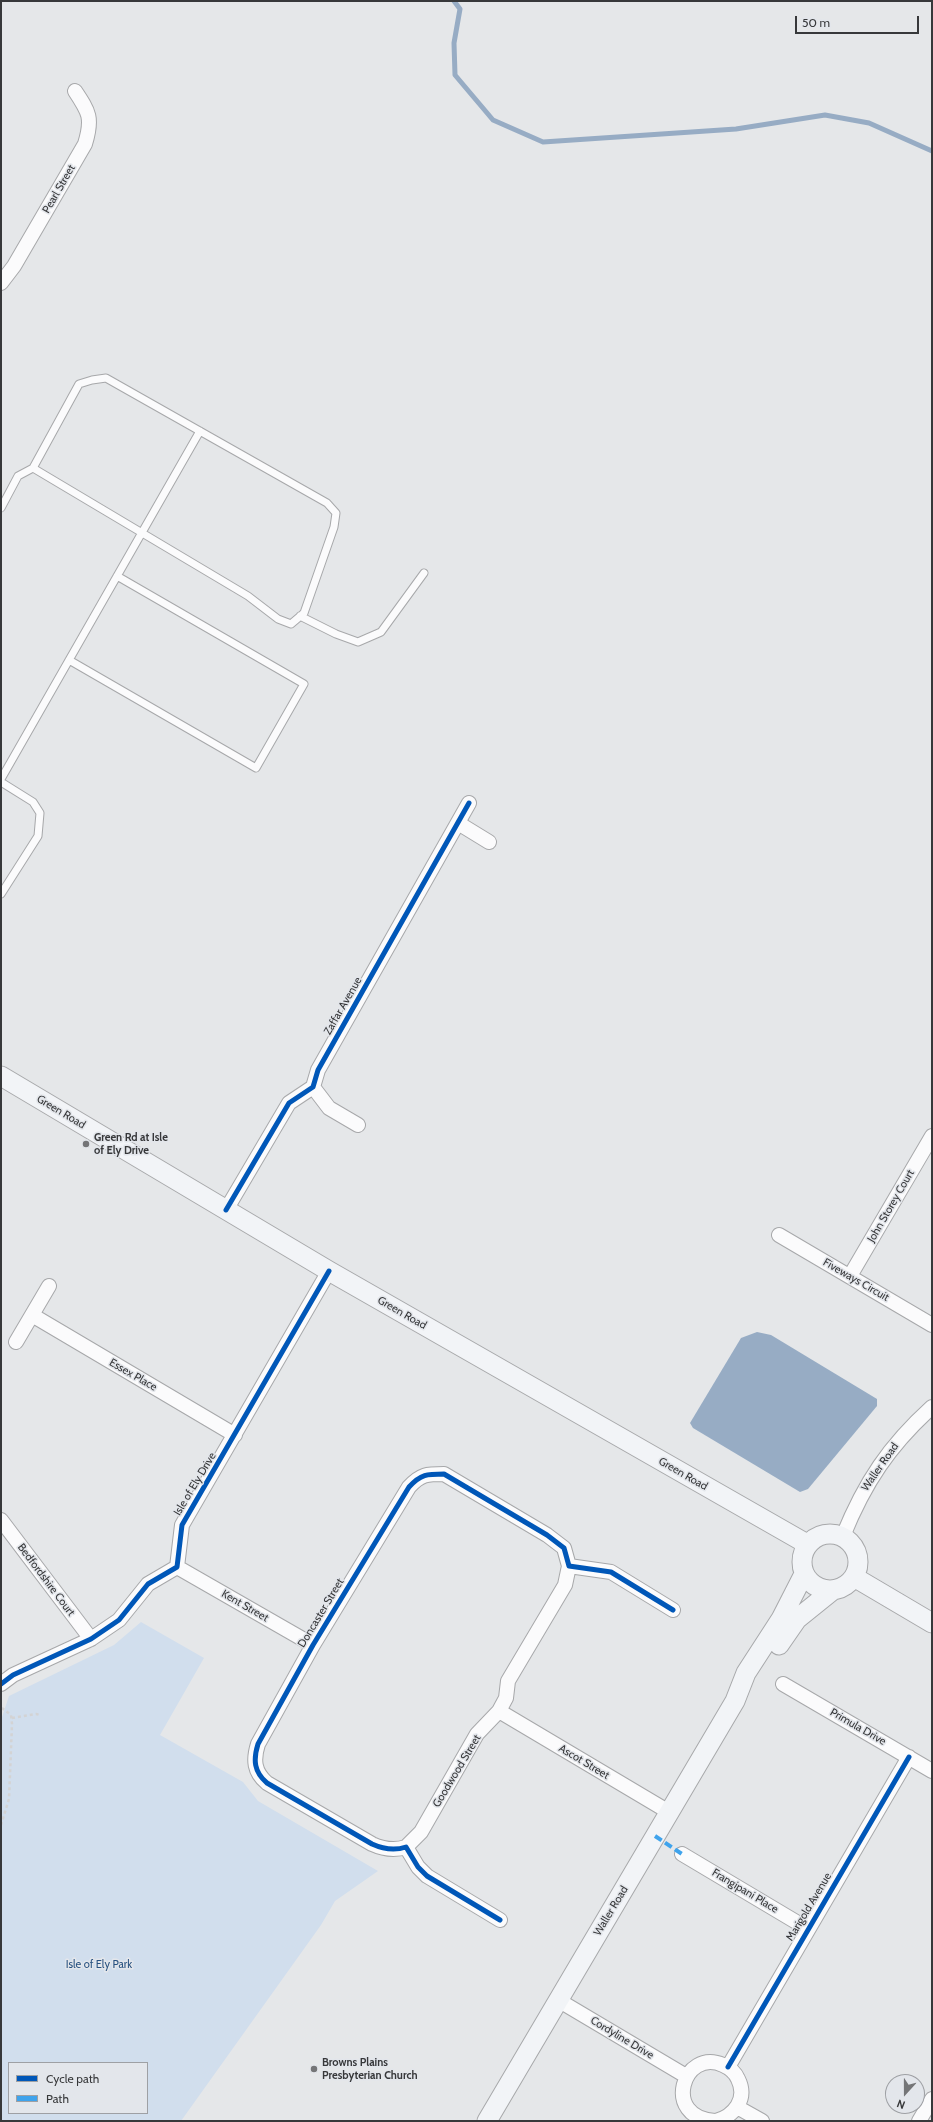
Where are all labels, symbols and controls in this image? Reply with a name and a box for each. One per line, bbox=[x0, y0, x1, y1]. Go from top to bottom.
scale bar bbox=[797, 8, 921, 34]
text: 50 m bbox=[802, 15, 830, 30]
street label: Pearl Street bbox=[40, 162, 78, 216]
street label: Zaffar Avenue bbox=[321, 975, 365, 1037]
street label: Green Road bbox=[34, 1092, 88, 1132]
place label: Green Rd at Isle of Ely Drive bbox=[94, 1131, 168, 1157]
marker: Green Rd at Isle of Ely Drive bbox=[81, 1139, 91, 1149]
street label: John Storey Court bbox=[865, 1167, 917, 1245]
street label: Fiveways Circuit bbox=[821, 1256, 891, 1304]
street label: Green Road bbox=[375, 1294, 429, 1332]
street label: Essex Place bbox=[107, 1356, 159, 1394]
street label: Waller Road bbox=[859, 1440, 901, 1494]
street label: Isle of Ely Drive bbox=[171, 1450, 219, 1518]
street label: Green Road bbox=[656, 1455, 710, 1493]
street label: Bedfordshire Court bbox=[14, 1541, 78, 1619]
street label: Doncaster Street bbox=[295, 1576, 347, 1650]
street label: Kent Street bbox=[219, 1587, 271, 1625]
street label: Primula Drive bbox=[828, 1706, 888, 1748]
street label: Goodwood Street bbox=[430, 1732, 484, 1810]
street label: Ascot Street bbox=[556, 1742, 612, 1782]
street label: Frangipani Place bbox=[709, 1866, 781, 1916]
street label: Marigold Avenue bbox=[783, 1870, 835, 1944]
street label: Waller Road bbox=[591, 1884, 631, 1938]
park label: Isle of Ely Park bbox=[66, 1958, 132, 1972]
street label: Cordyline Drive bbox=[588, 2014, 656, 2062]
place label: Browns Plains Presbyterian Church bbox=[322, 2056, 418, 2082]
legend bbox=[8, 2062, 148, 2114]
marker: Browns Plains Presbyterian Church bbox=[309, 2064, 319, 2074]
text: Cycle path bbox=[46, 2071, 99, 2086]
north arrow bbox=[885, 2074, 925, 2114]
text: Path bbox=[46, 2091, 69, 2106]
text: N bbox=[895, 2096, 907, 2112]

